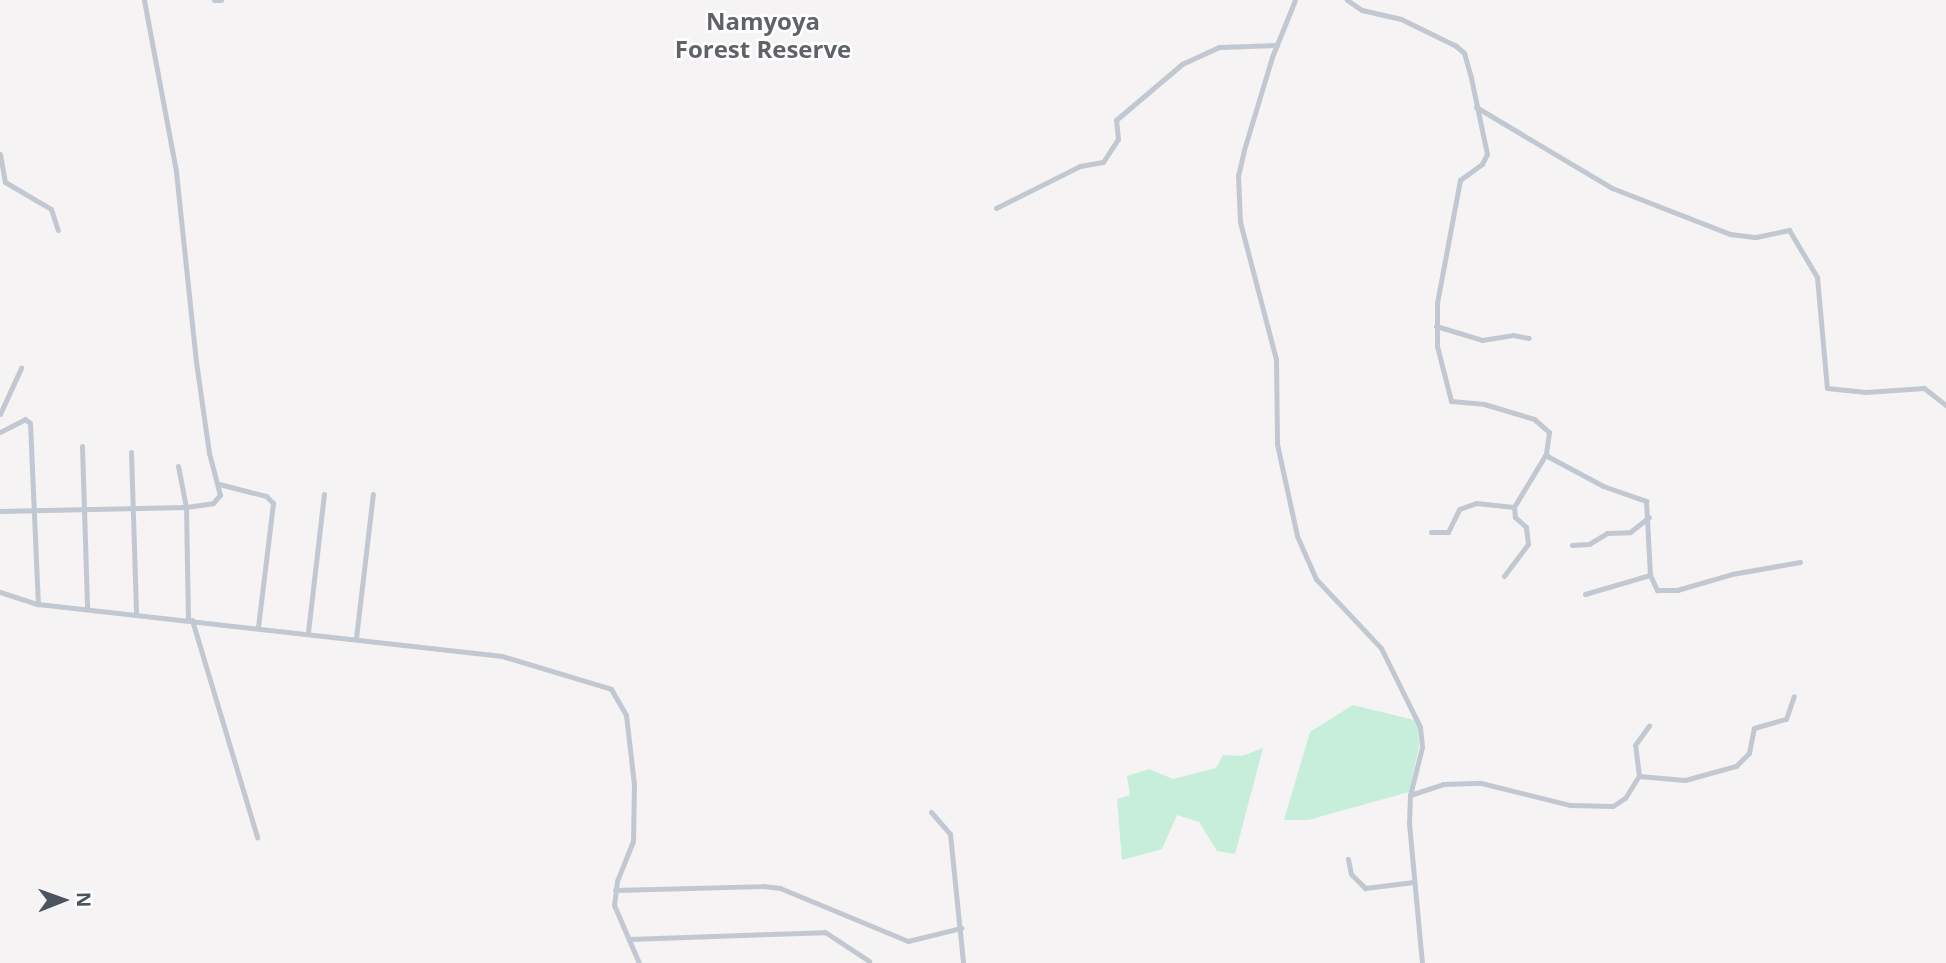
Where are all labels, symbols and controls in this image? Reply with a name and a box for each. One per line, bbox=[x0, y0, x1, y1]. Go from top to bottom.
district label: Namyoya Forest Reserve bbox=[675, 7, 851, 63]
north arrow bbox=[28, 865, 98, 935]
text: N bbox=[71, 892, 97, 908]

